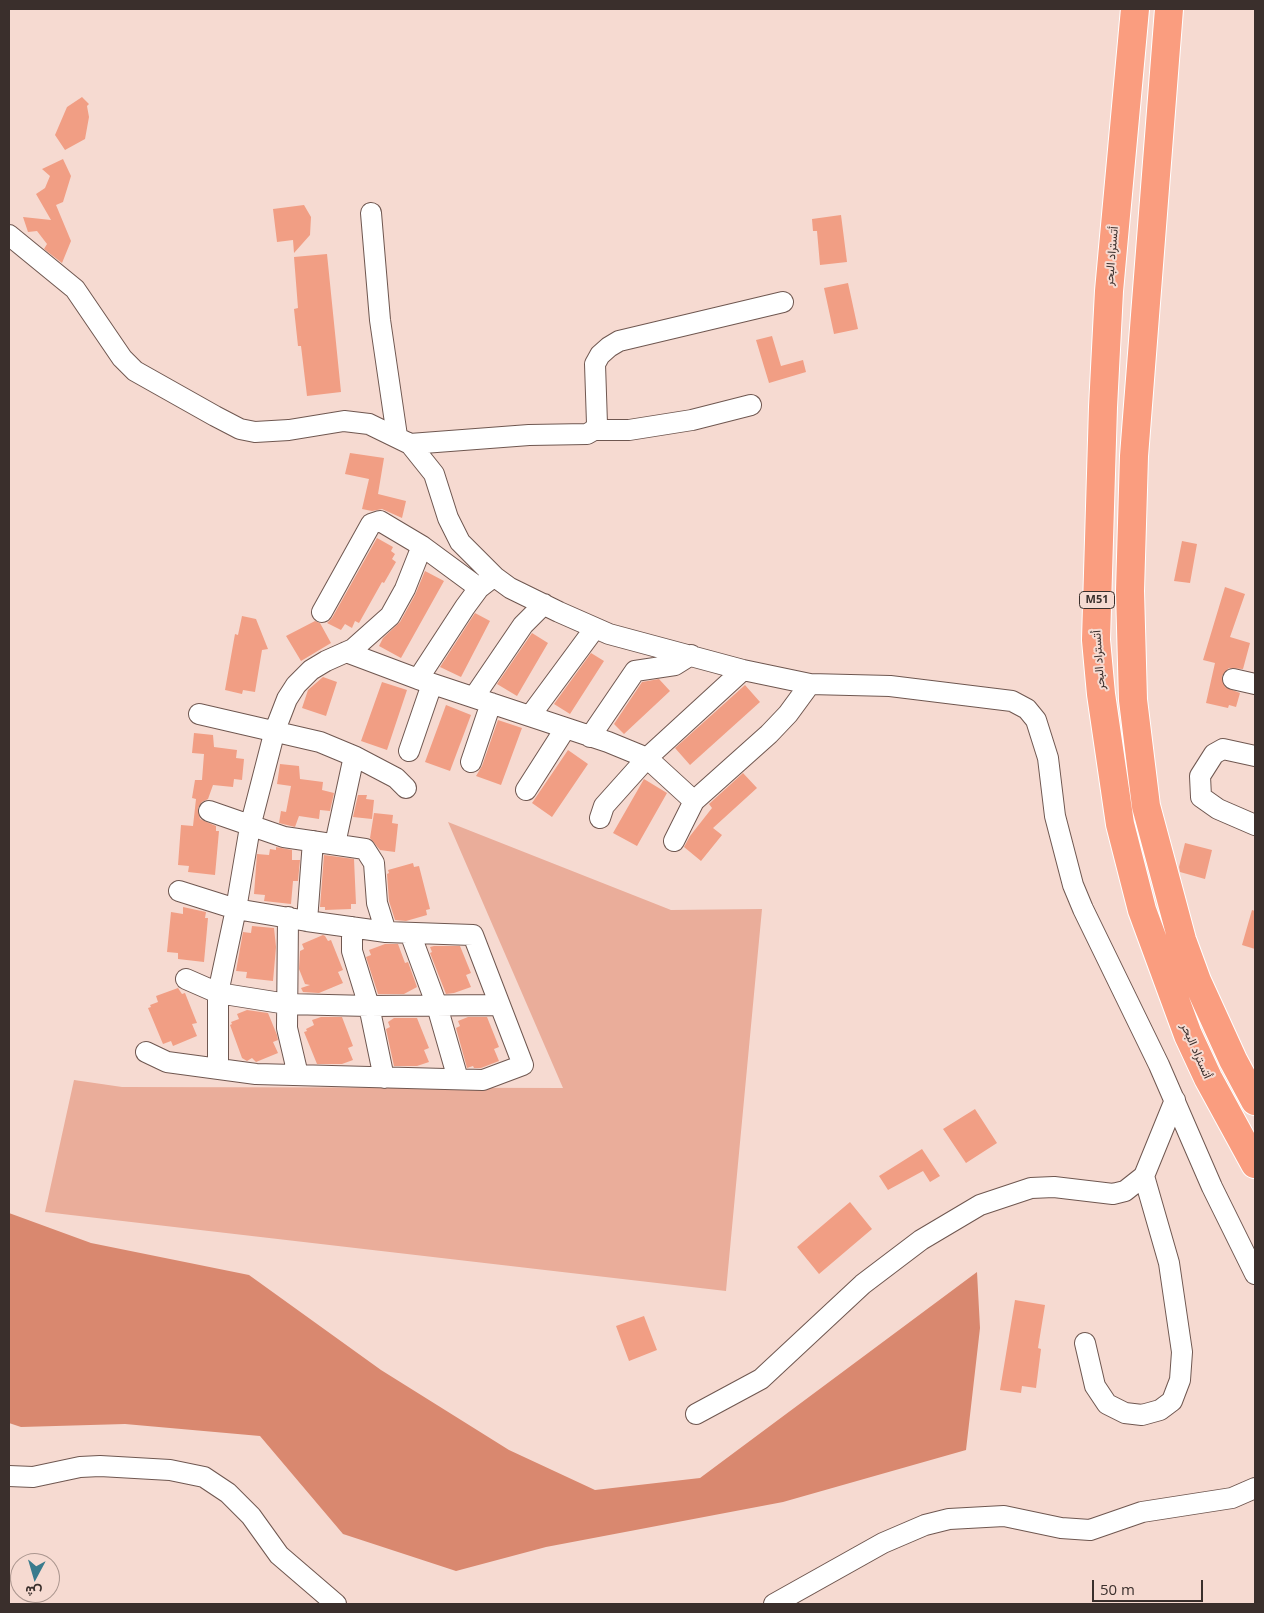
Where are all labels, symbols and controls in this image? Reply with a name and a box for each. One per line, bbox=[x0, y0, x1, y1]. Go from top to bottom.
street label: أتستراد البحر bbox=[1102, 226, 1122, 286]
road number: M51 bbox=[1080, 592, 1114, 608]
street label: أتستراد البحر bbox=[1090, 630, 1108, 690]
street label: أتستراد البحر bbox=[1177, 1021, 1215, 1081]
north arrow bbox=[10, 1553, 60, 1603]
scale bar bbox=[1094, 1570, 1205, 1602]
text: 50 m bbox=[1100, 1579, 1135, 1599]
text: ش bbox=[24, 1582, 43, 1603]

